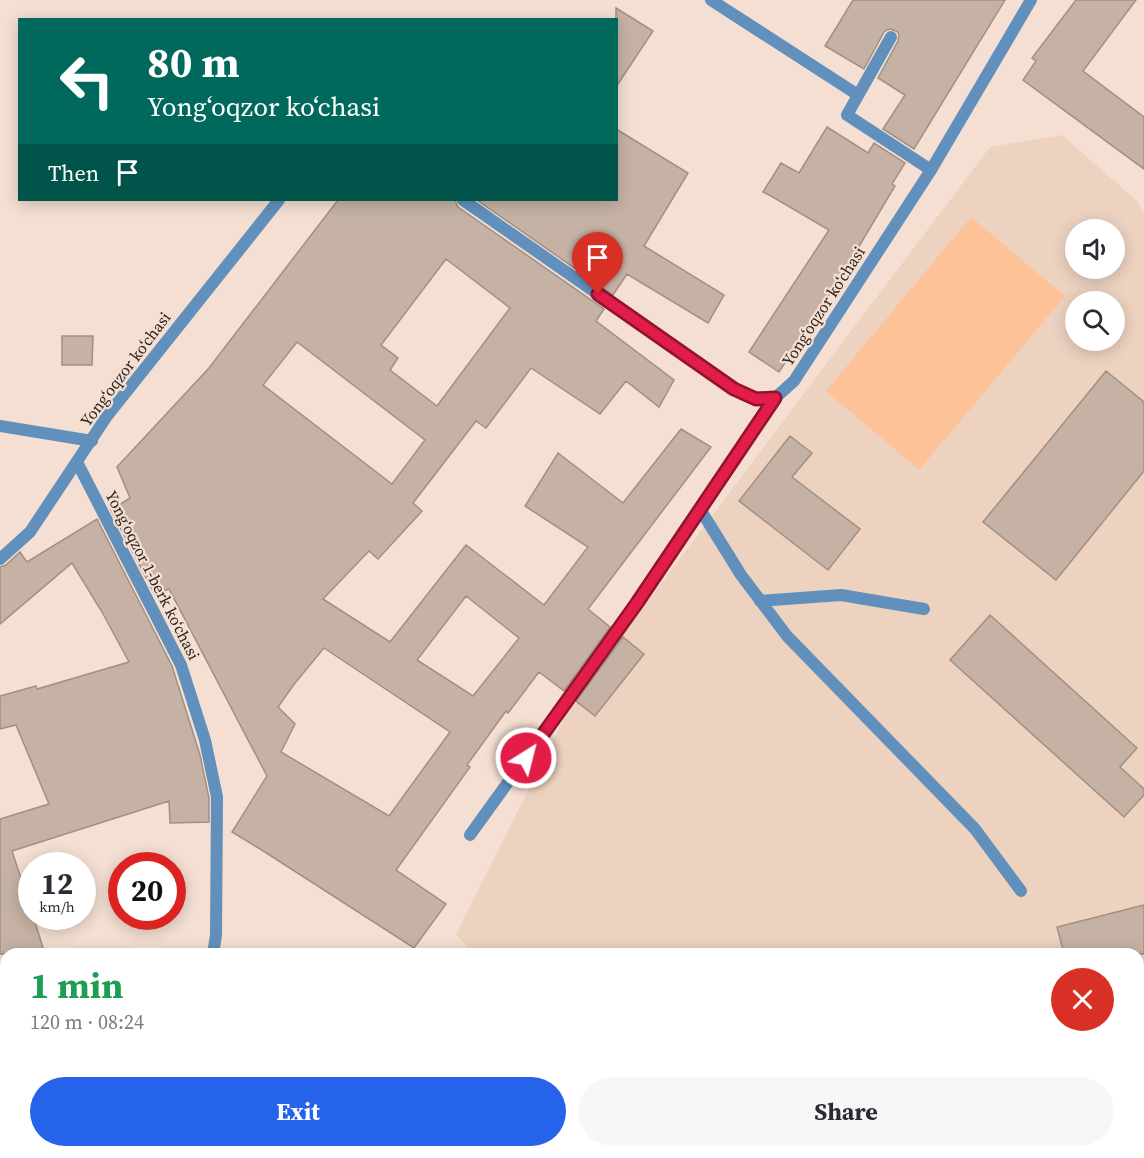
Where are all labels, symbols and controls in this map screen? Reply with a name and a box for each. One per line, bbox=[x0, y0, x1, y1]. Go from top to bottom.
text: 80 m bbox=[147, 33, 240, 91]
icon: left bbox=[48, 42, 126, 120]
text: Yongʻoqzor koʻchasi bbox=[147, 88, 380, 125]
icon: arrive bbox=[111, 156, 144, 189]
text: Then bbox=[48, 158, 99, 188]
map controls bbox=[1065, 219, 1125, 351]
button: sound bbox=[1065, 219, 1125, 279]
pin bbox=[572, 232, 623, 294]
icon: arrive bbox=[581, 241, 614, 274]
street label: Yongʻoqzor koʻchasi bbox=[776, 242, 870, 370]
button: search bbox=[1065, 291, 1125, 351]
street label: Yongʻoqzor koʻchasi bbox=[75, 307, 175, 431]
street label: Yongʻoqzor 1-berk koʻchasi bbox=[101, 486, 205, 664]
position arrow bbox=[494, 726, 558, 790]
speed limit sign: 20 bbox=[108, 852, 186, 930]
text: 12 bbox=[41, 863, 73, 904]
text: km/h bbox=[39, 896, 75, 917]
text: 1 min bbox=[30, 961, 123, 1010]
button: close bbox=[1051, 968, 1114, 1031]
text: 120 m · 08:24 bbox=[30, 1008, 144, 1036]
button: Exit bbox=[30, 1077, 566, 1146]
button: Share bbox=[578, 1077, 1114, 1146]

